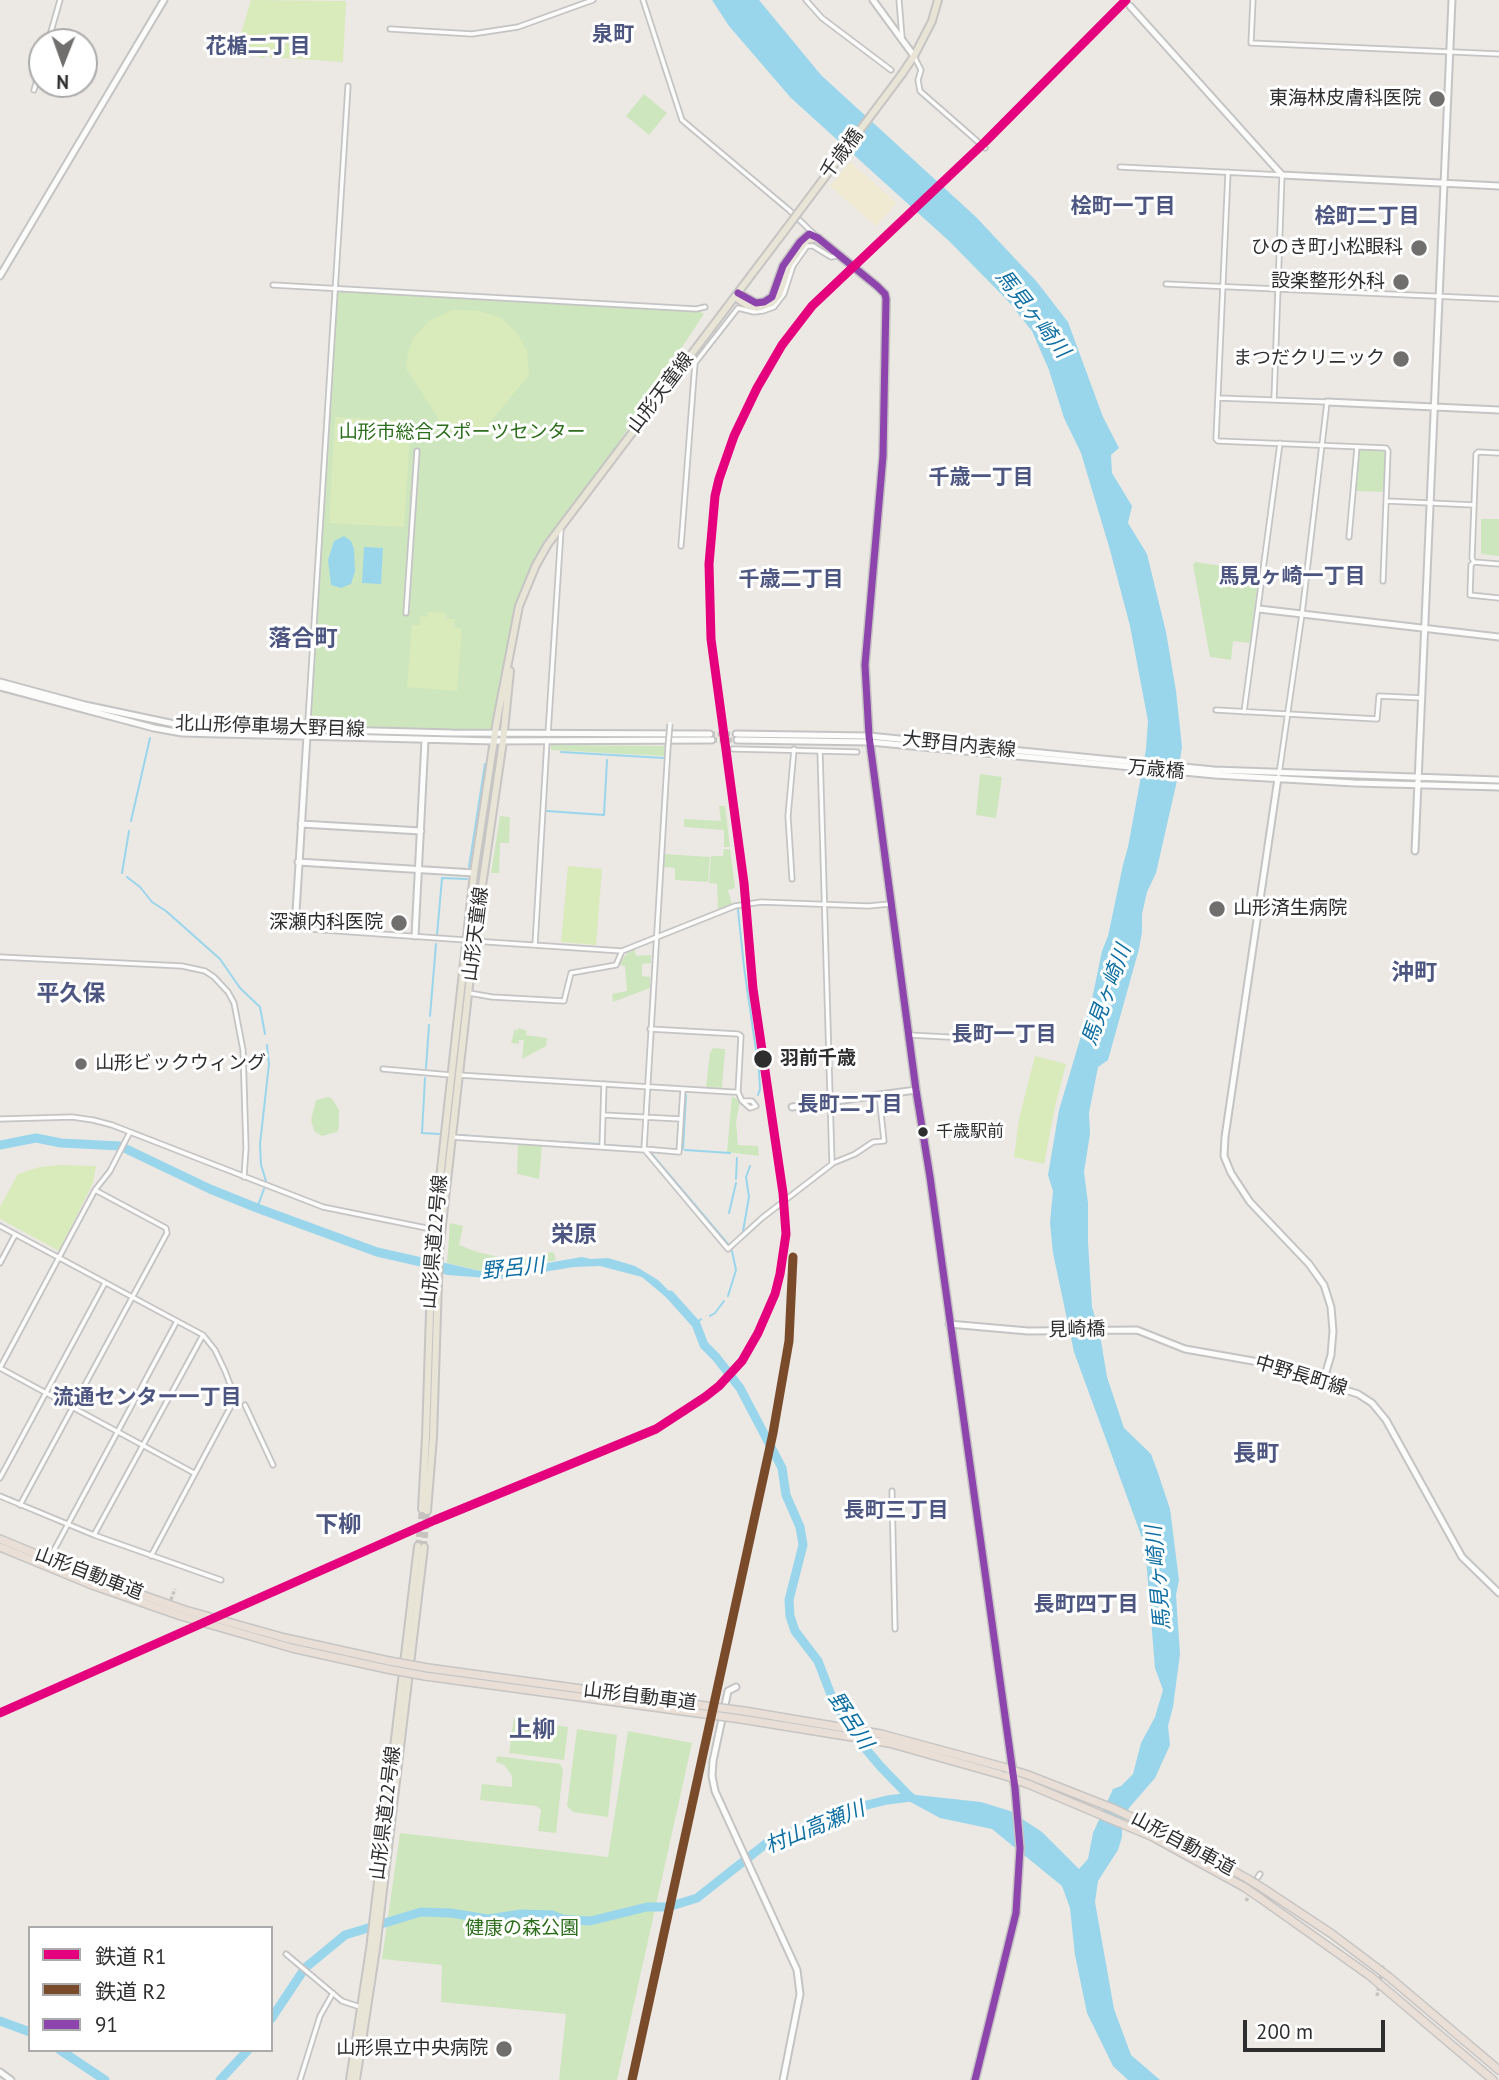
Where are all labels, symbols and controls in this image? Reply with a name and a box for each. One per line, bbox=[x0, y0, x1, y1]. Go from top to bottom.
district label: 泉町 bbox=[592, 22, 634, 48]
north arrow bbox=[28, 28, 98, 98]
district label: 花楯二丁目 bbox=[206, 34, 310, 60]
text: N bbox=[56, 70, 69, 94]
place label: 東海林皮膚科医院 bbox=[1269, 88, 1421, 110]
marker: 東海林皮膚科医院 bbox=[1427, 89, 1447, 109]
street label: 千歳橋 bbox=[816, 124, 868, 184]
district label: 桧町一丁目 bbox=[1071, 194, 1175, 220]
district label: 桧町二丁目 bbox=[1315, 204, 1419, 230]
place label: ひのき町小松眼科 bbox=[1251, 237, 1403, 259]
marker: ひのき町小松眼科 bbox=[1409, 238, 1429, 258]
water label: 馬見ヶ崎川 bbox=[990, 265, 1074, 363]
place label: 設楽整形外科 bbox=[1271, 271, 1385, 293]
marker: 設楽整形外科 bbox=[1391, 272, 1411, 292]
street label: 山形天童線 bbox=[623, 348, 699, 438]
place label: まつだクリニック bbox=[1233, 348, 1385, 370]
marker: まつだクリニック bbox=[1391, 349, 1411, 369]
park label: 山形市総合スポーツセンター bbox=[339, 422, 585, 444]
district label: 千歳一丁目 bbox=[929, 465, 1033, 491]
district label: 馬見ヶ崎一丁目 bbox=[1219, 564, 1365, 590]
district label: 千歳二丁目 bbox=[739, 567, 843, 593]
district label: 落合町 bbox=[269, 625, 337, 653]
street label: 北山形停車場大野目線 bbox=[175, 712, 365, 742]
street label: 大野目内表線 bbox=[901, 728, 1017, 762]
street label: 万歳橋 bbox=[1127, 756, 1185, 784]
street label: 山形天童線 bbox=[459, 885, 493, 983]
place label: 山形済生病院 bbox=[1233, 898, 1347, 920]
marker: 山形済生病院 bbox=[1207, 899, 1227, 919]
place label: 深瀬内科医院 bbox=[269, 912, 383, 934]
marker: 深瀬内科医院 bbox=[389, 913, 409, 933]
water label: 馬見ヶ崎川 bbox=[1077, 941, 1137, 1049]
district label: 沖町 bbox=[1391, 959, 1437, 987]
district label: 平久保 bbox=[37, 980, 105, 1008]
district label: 長町一丁目 bbox=[952, 1022, 1056, 1048]
marker: 羽前千歳 bbox=[752, 1048, 774, 1070]
place label: 羽前千歳 bbox=[780, 1048, 856, 1070]
place label: 山形ビックウィング bbox=[95, 1053, 266, 1075]
marker: 山形ビックウィング bbox=[73, 1056, 89, 1072]
district label: 長町二丁目 bbox=[798, 1092, 902, 1118]
place label: 千歳駅前 bbox=[936, 1122, 1004, 1142]
marker: 千歳駅前 bbox=[916, 1125, 930, 1139]
street label: 山形県道22号線 bbox=[418, 1174, 452, 1310]
district label: 栄原 bbox=[551, 1221, 597, 1249]
water label: 野呂川 bbox=[480, 1253, 546, 1285]
street label: 見崎橋 bbox=[1048, 1318, 1106, 1342]
street label: 中野長町線 bbox=[1252, 1351, 1350, 1401]
district label: 流通センター一丁目 bbox=[53, 1385, 241, 1411]
district label: 長町 bbox=[1233, 1440, 1279, 1468]
district label: 長町三丁目 bbox=[844, 1498, 948, 1524]
district label: 下柳 bbox=[315, 1511, 361, 1539]
water label: 馬見ヶ崎川 bbox=[1142, 1525, 1176, 1631]
street label: 山形自動車道 bbox=[32, 1543, 146, 1605]
district label: 長町四丁目 bbox=[1034, 1592, 1138, 1618]
street label: 山形自動車道 bbox=[582, 1679, 698, 1715]
water label: 野呂川 bbox=[822, 1688, 878, 1754]
district label: 上柳 bbox=[509, 1716, 555, 1744]
street label: 山形県道22号線 bbox=[366, 1745, 406, 1881]
water label: 村山高瀬川 bbox=[762, 1797, 868, 1859]
street label: 山形自動車道 bbox=[1127, 1807, 1239, 1881]
park label: 健康の森公園 bbox=[465, 1918, 579, 1940]
legend bbox=[28, 1926, 273, 2052]
text: 鉄道 R1 bbox=[95, 1943, 167, 1970]
text: 鉄道 R2 bbox=[95, 1978, 167, 2005]
scale bar bbox=[1247, 2007, 1389, 2050]
text: 91 bbox=[95, 2011, 118, 2038]
text: 200 m bbox=[1256, 2018, 1313, 2045]
place label: 山形県立中央病院 bbox=[336, 2038, 488, 2060]
marker: 山形県立中央病院 bbox=[494, 2039, 514, 2059]

